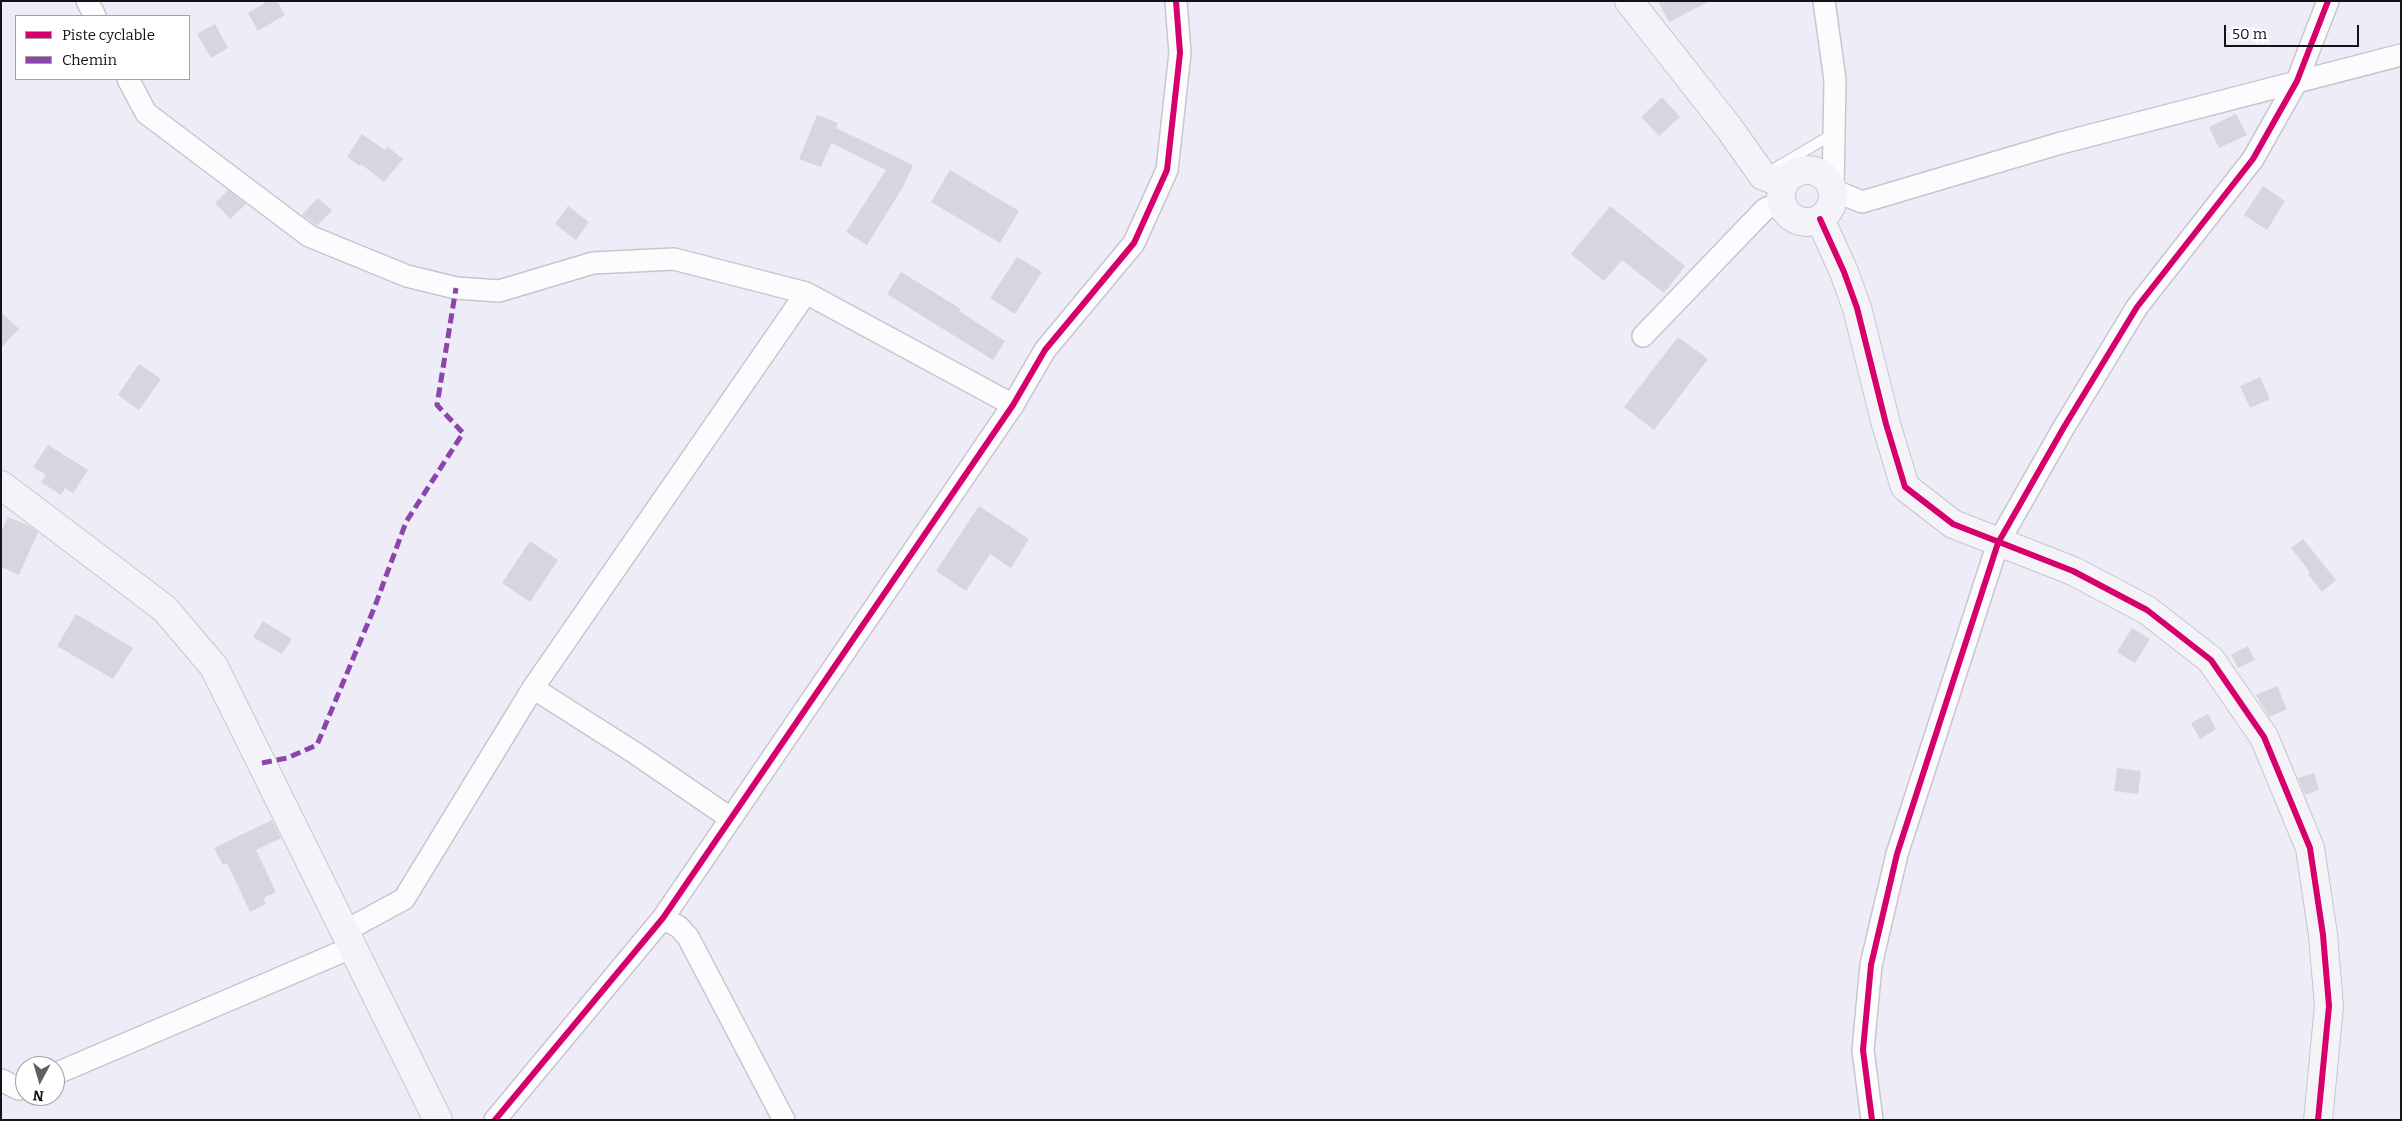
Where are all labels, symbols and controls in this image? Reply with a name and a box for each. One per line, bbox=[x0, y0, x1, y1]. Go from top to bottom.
legend bbox=[15, 15, 190, 80]
scale bar bbox=[2227, 15, 2362, 47]
text: 50 m bbox=[2232, 25, 2267, 43]
text: Piste cyclable bbox=[62, 26, 155, 44]
text: Chemin bbox=[62, 51, 117, 69]
north arrow bbox=[15, 1056, 65, 1106]
text: N bbox=[32, 1086, 45, 1104]

